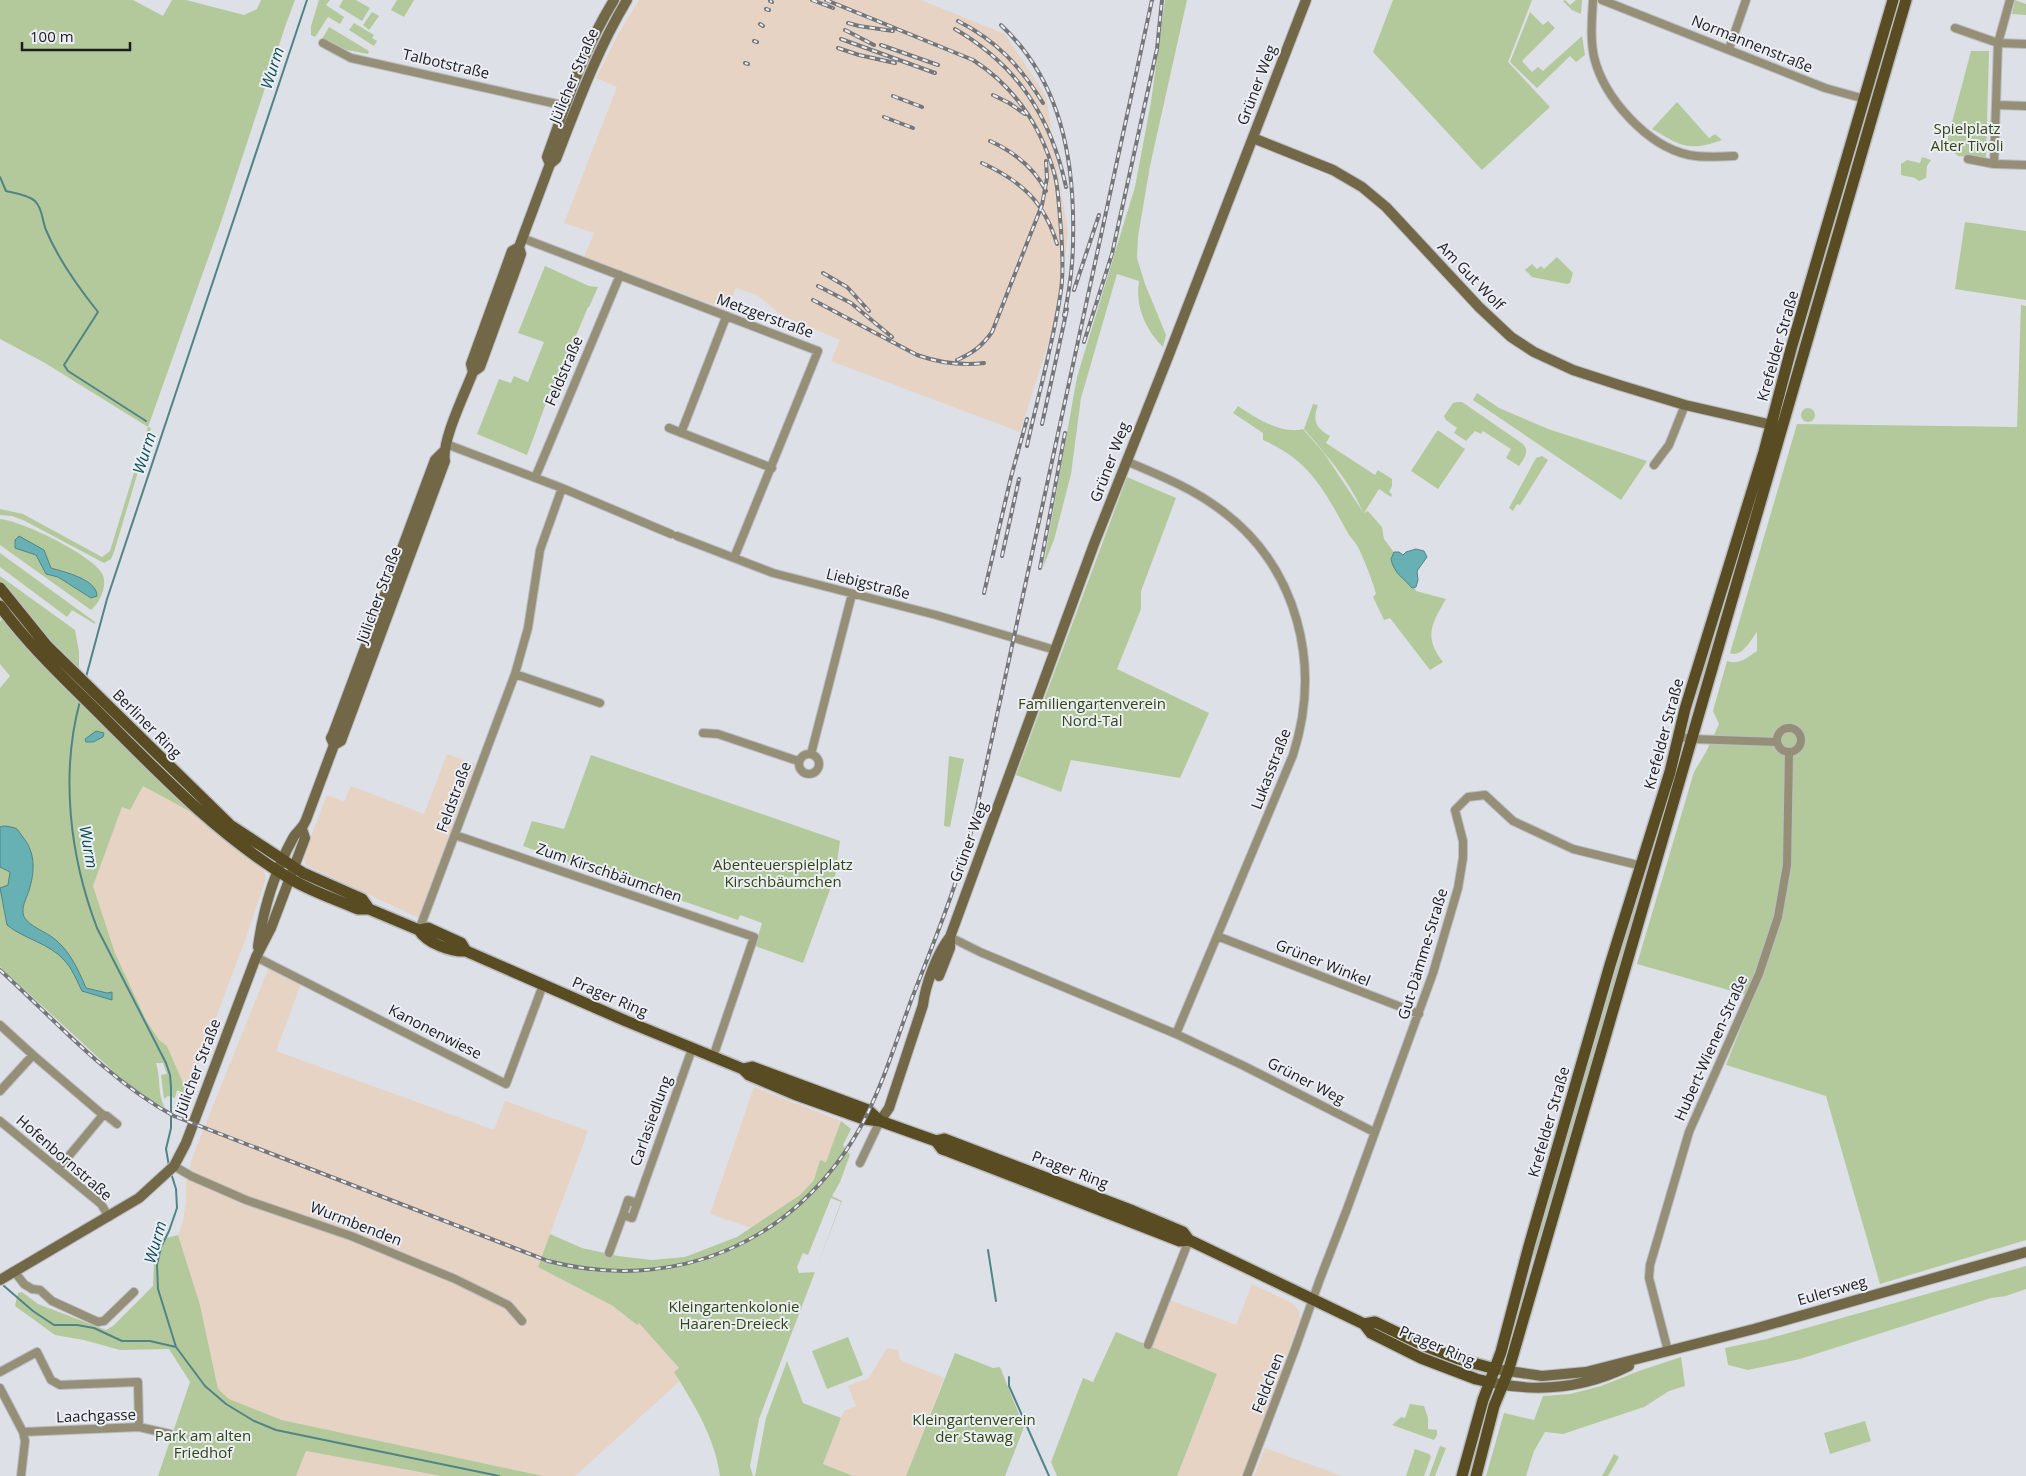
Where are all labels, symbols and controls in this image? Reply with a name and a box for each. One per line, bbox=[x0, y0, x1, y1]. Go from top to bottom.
street label: Normannenstraße bbox=[1689, 10, 1816, 77]
scale bar bbox=[22, 20, 130, 52]
street label: Jülicher Straße bbox=[543, 25, 602, 128]
text: 100 m bbox=[30, 26, 74, 46]
street label: Grüner Weg bbox=[1232, 42, 1281, 128]
street label: Talbotstraße bbox=[401, 43, 492, 83]
water label: Wurm bbox=[255, 44, 289, 92]
park label: Spielplatz Alter Tivoli bbox=[1930, 118, 2004, 155]
street label: Am Gut Wolf bbox=[1434, 237, 1510, 315]
street label: Metzgerstraße bbox=[714, 288, 817, 342]
street label: Krefelder Straße bbox=[1752, 288, 1802, 403]
street label: Feldstraße bbox=[539, 333, 587, 409]
street label: Grüner Weg bbox=[1085, 419, 1134, 505]
water label: Wurm bbox=[127, 429, 161, 477]
street label: Jülicher Straße bbox=[351, 544, 405, 648]
street label: Liebigstraße bbox=[824, 563, 912, 603]
street label: Krefelder Straße bbox=[1639, 676, 1688, 792]
street label: Berliner Ring bbox=[109, 684, 187, 762]
park label: Familiengartenverein Nord-Tal bbox=[1018, 693, 1166, 730]
street label: Lukasstraße bbox=[1245, 725, 1295, 812]
street label: Feldstraße bbox=[431, 759, 475, 835]
street label: Grüner Weg bbox=[944, 799, 992, 885]
water label: Wurm bbox=[74, 824, 104, 870]
street label: Zum Kirschbäumchen bbox=[534, 838, 685, 906]
park label: Abenteuerspielplatz Kirschbäumchen bbox=[713, 854, 853, 891]
street label: Gut-Dämme-Straße bbox=[1393, 886, 1452, 1022]
street label: Grüner Winkel bbox=[1273, 934, 1374, 990]
street label: Prager Ring bbox=[569, 971, 651, 1021]
street label: Hubert-Wienen-Straße bbox=[1669, 972, 1751, 1124]
street label: Kanonenwiese bbox=[385, 999, 485, 1063]
street label: Jülicher Straße bbox=[169, 1016, 225, 1119]
street label: Grüner Weg bbox=[1264, 1052, 1349, 1108]
street label: Krefelder Straße bbox=[1523, 1064, 1573, 1179]
street label: Carlasiedlung bbox=[624, 1073, 676, 1169]
street label: Hofenbornstraße bbox=[12, 1110, 117, 1204]
street label: Prager Ring bbox=[1029, 1145, 1112, 1193]
street label: Wurmbenden bbox=[308, 1196, 405, 1250]
water label: Wurm bbox=[138, 1218, 172, 1266]
street label: Eulersweg bbox=[1795, 1271, 1869, 1309]
park label: Kleingartenkolonie Haaren-Dreieck bbox=[668, 1296, 800, 1333]
street label: Prager Ring bbox=[1396, 1320, 1478, 1370]
street label: Feldchen bbox=[1246, 1350, 1288, 1416]
street label: Laachgasse bbox=[56, 1404, 136, 1426]
park label: Kleingartenverein der Stawag bbox=[912, 1409, 1036, 1446]
park label: Park am alten Friedhof bbox=[155, 1425, 251, 1462]

